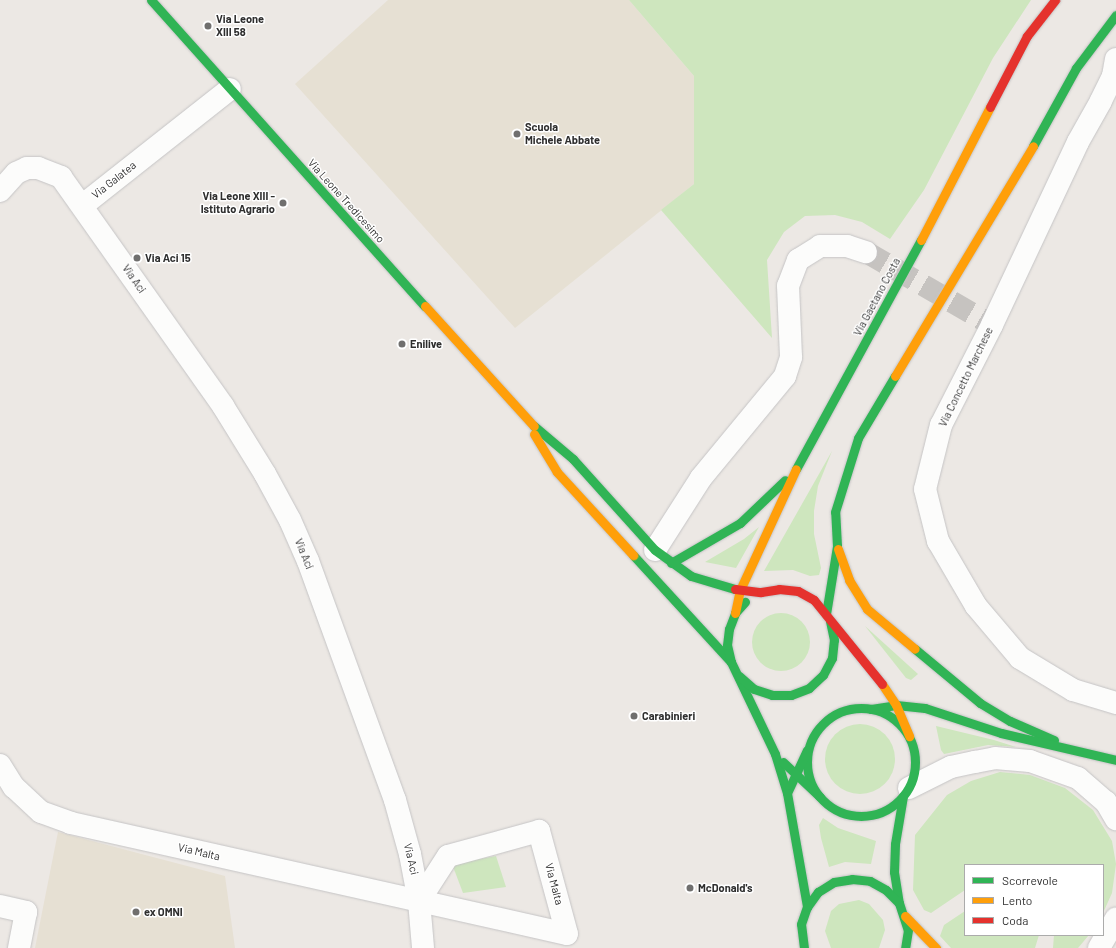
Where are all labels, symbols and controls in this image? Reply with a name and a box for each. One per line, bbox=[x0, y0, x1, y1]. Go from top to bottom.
place label: Via Leone XIII 58 bbox=[216, 13, 264, 39]
marker: Via Leone XIII 58 bbox=[203, 21, 213, 31]
place label: Scuola Michele Abbate bbox=[525, 121, 600, 147]
marker: Scuola Michele Abbate bbox=[512, 129, 522, 139]
street label: Via Leone Tredicesimo bbox=[305, 156, 387, 246]
street label: Via Galatea bbox=[89, 159, 139, 201]
place label: Via Leone XIII - Istituto Agrario bbox=[201, 190, 275, 216]
marker: Via Leone XIII - Istituto Agrario bbox=[278, 198, 288, 208]
place label: Via Aci 15 bbox=[145, 251, 191, 265]
marker: Via Aci 15 bbox=[132, 253, 142, 263]
street label: Via Gaetano Costa bbox=[851, 256, 903, 338]
street label: Via Aci bbox=[119, 262, 149, 296]
street label: Via Concetto Marchese bbox=[936, 325, 996, 429]
place label: Enilive bbox=[410, 337, 442, 351]
marker: Enilive bbox=[397, 339, 407, 349]
street label: Via Aci bbox=[292, 537, 316, 571]
place label: Carabinieri bbox=[642, 709, 695, 723]
marker: Carabinieri bbox=[629, 711, 639, 721]
street label: Via Malta bbox=[177, 841, 221, 863]
street label: Via Aci bbox=[401, 842, 421, 876]
street label: Via Malta bbox=[542, 862, 566, 906]
legend bbox=[964, 864, 1104, 936]
text: Scorrevole bbox=[1002, 873, 1058, 887]
place label: McDonald's bbox=[698, 881, 753, 895]
marker: McDonald's bbox=[685, 883, 695, 893]
text: Lento bbox=[1002, 893, 1032, 907]
place label: ex OMNI bbox=[144, 905, 183, 919]
marker: ex OMNI bbox=[131, 907, 141, 917]
text: Coda bbox=[1002, 913, 1029, 927]

